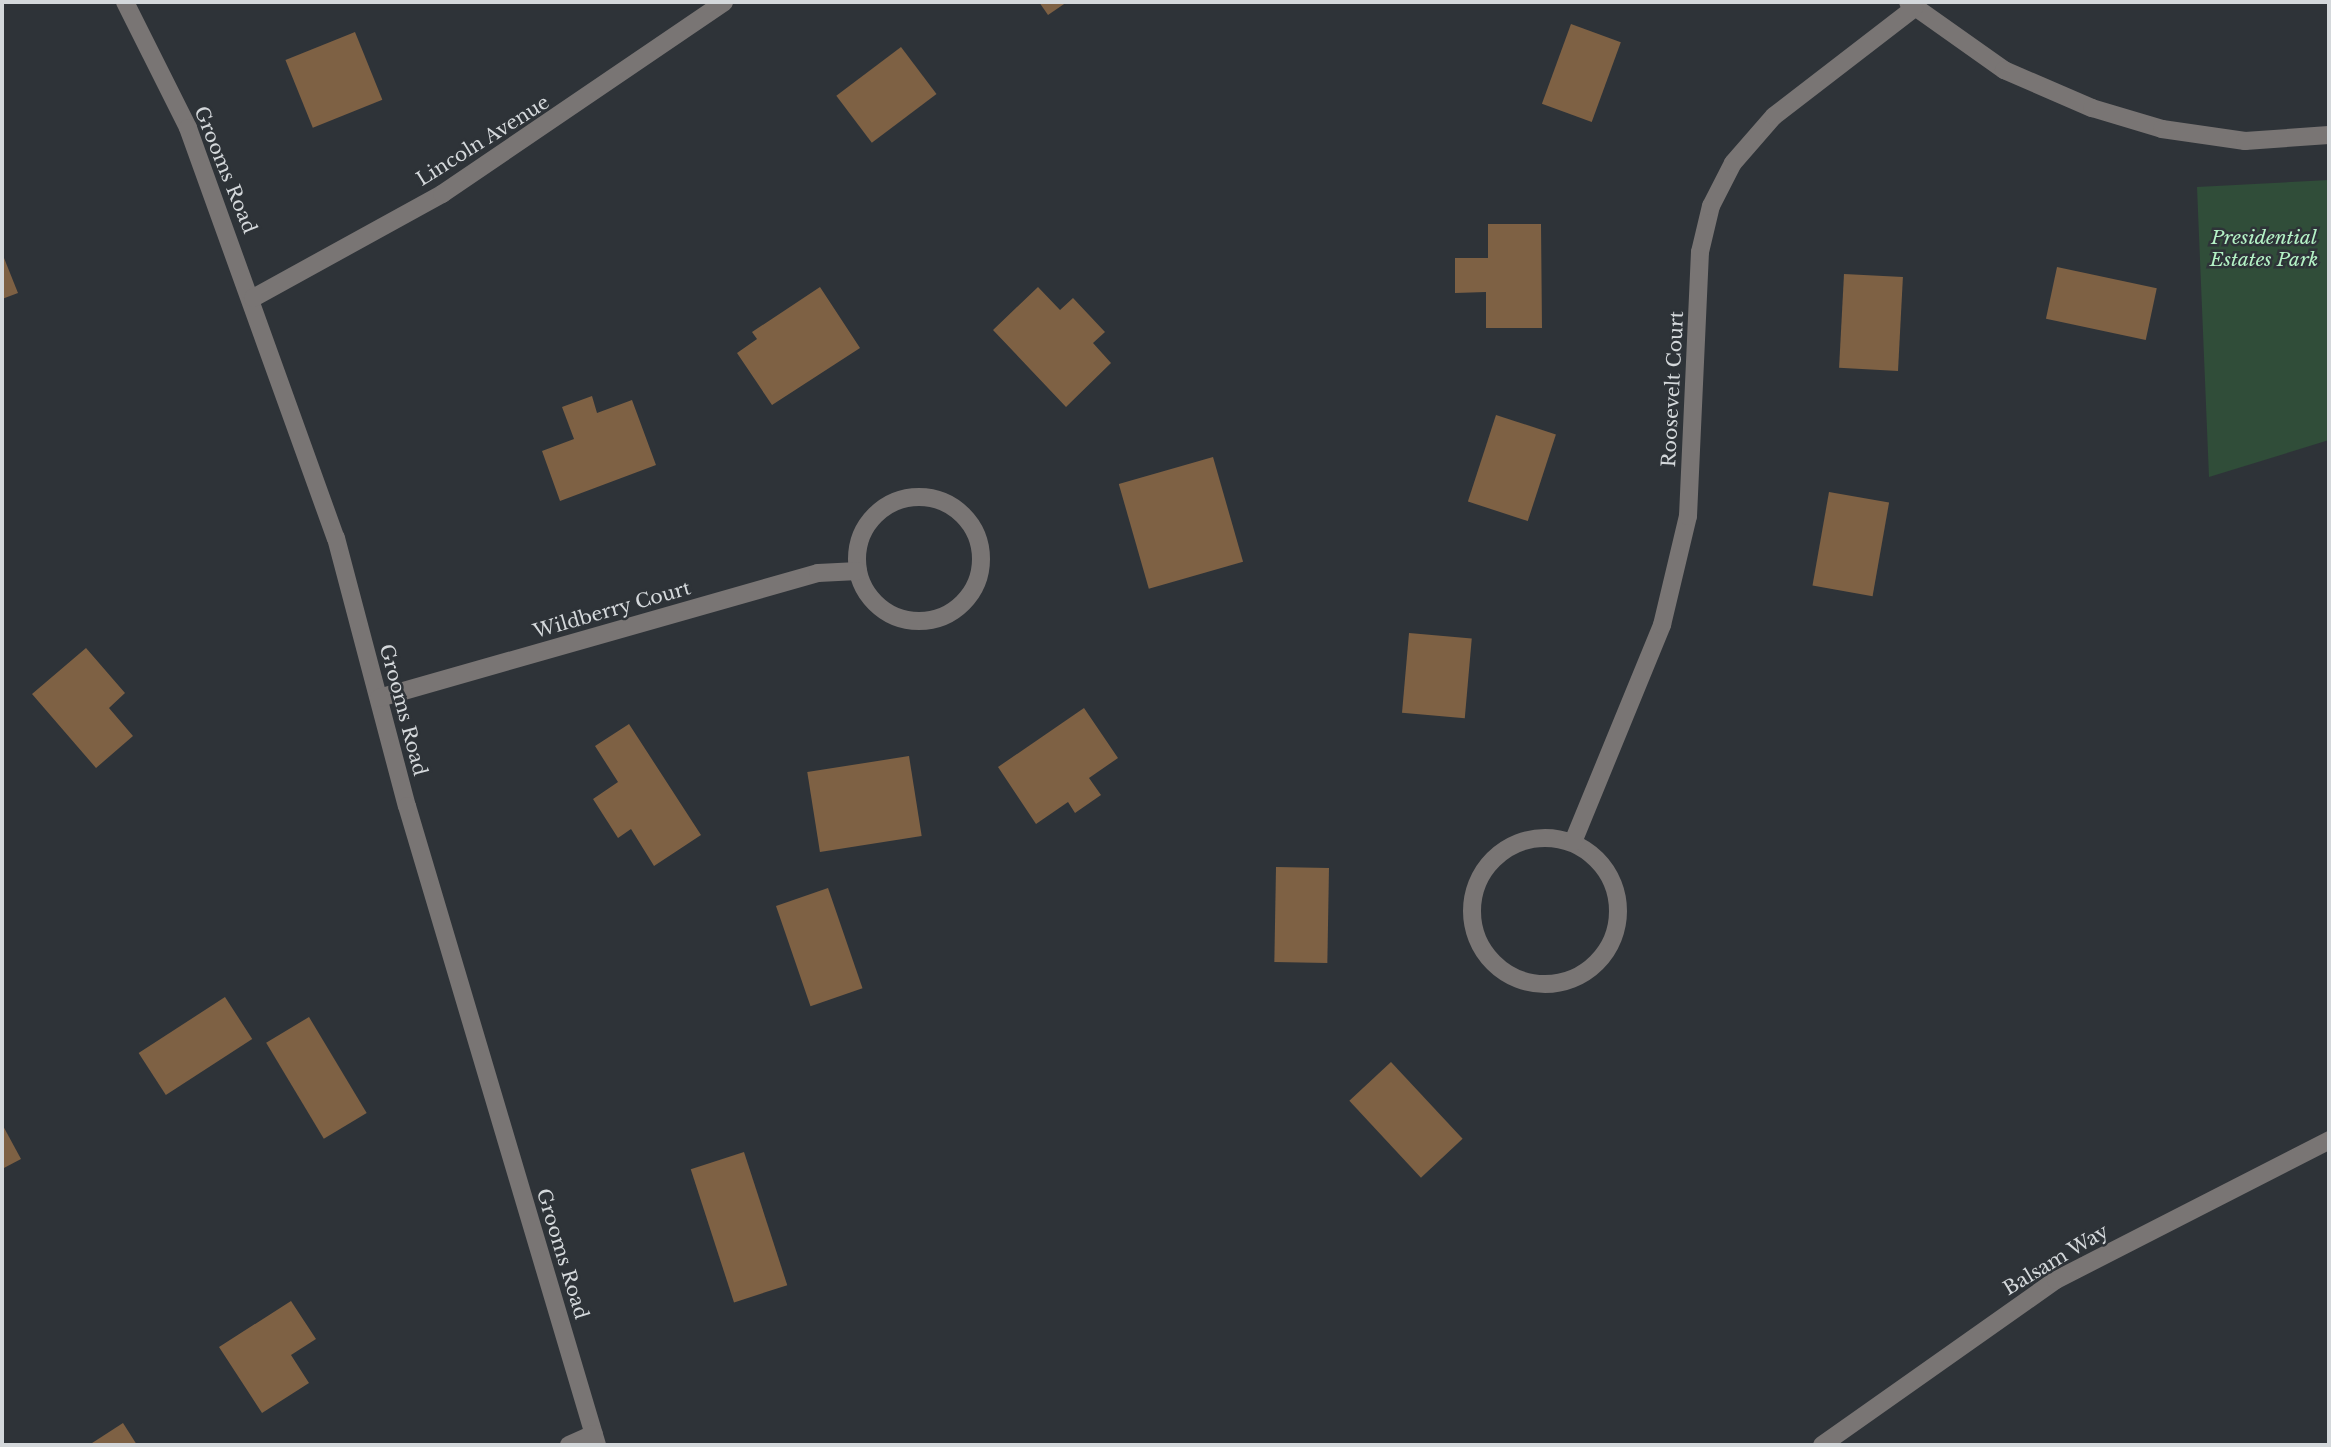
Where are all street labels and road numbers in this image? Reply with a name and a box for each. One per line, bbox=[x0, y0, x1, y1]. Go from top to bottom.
street label: Lincoln Avenue bbox=[412, 91, 554, 191]
street label: Grooms Road bbox=[189, 103, 261, 237]
street label: Roosevelt Court bbox=[1658, 310, 1688, 468]
street label: Wildberry Court bbox=[530, 577, 694, 643]
street label: Grooms Road bbox=[374, 642, 432, 778]
street label: Grooms Road bbox=[531, 1186, 593, 1322]
street label: Balsam Way bbox=[1999, 1220, 2113, 1300]

